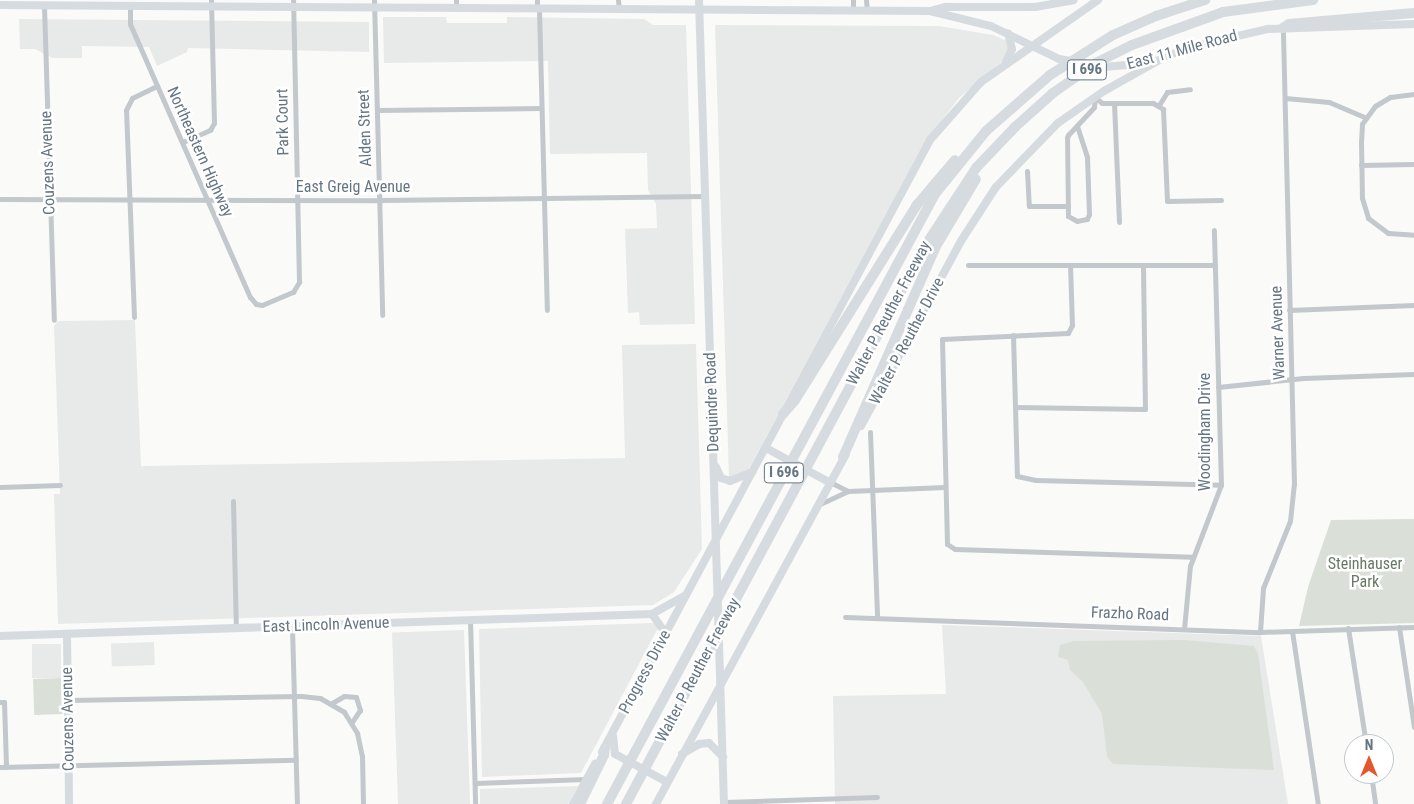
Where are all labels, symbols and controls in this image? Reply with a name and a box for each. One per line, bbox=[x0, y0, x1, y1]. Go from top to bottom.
street label: East 11 Mile Road bbox=[1125, 26, 1239, 74]
road number: I 696 bbox=[1066, 58, 1108, 82]
street label: Northeastern Highway bbox=[163, 84, 237, 220]
street label: Park Court bbox=[273, 88, 293, 156]
street label: Alden Street bbox=[354, 89, 376, 167]
street label: Couzens Avenue bbox=[37, 111, 59, 215]
street label: East Greig Avenue bbox=[296, 177, 410, 197]
street label: Walter P Reuther Freeway bbox=[843, 238, 935, 388]
street label: Walter P Reuther Drive bbox=[865, 274, 949, 408]
street label: Warner Avenue bbox=[1267, 286, 1289, 380]
street label: Dequindre Road bbox=[701, 352, 723, 452]
street label: Woodingham Drive bbox=[1195, 373, 1215, 491]
road number: I 696 bbox=[763, 460, 805, 486]
park label: Steinhauser Park bbox=[1328, 554, 1402, 592]
street label: Walter P Reuther Freeway bbox=[652, 595, 744, 745]
street label: Frazho Road bbox=[1091, 603, 1169, 625]
street label: East Lincoln Avenue bbox=[262, 613, 390, 637]
street label: Progress Drive bbox=[615, 627, 675, 717]
street label: Couzens Avenue bbox=[57, 667, 79, 771]
north arrow bbox=[1344, 734, 1394, 784]
text: N bbox=[1365, 737, 1373, 753]

